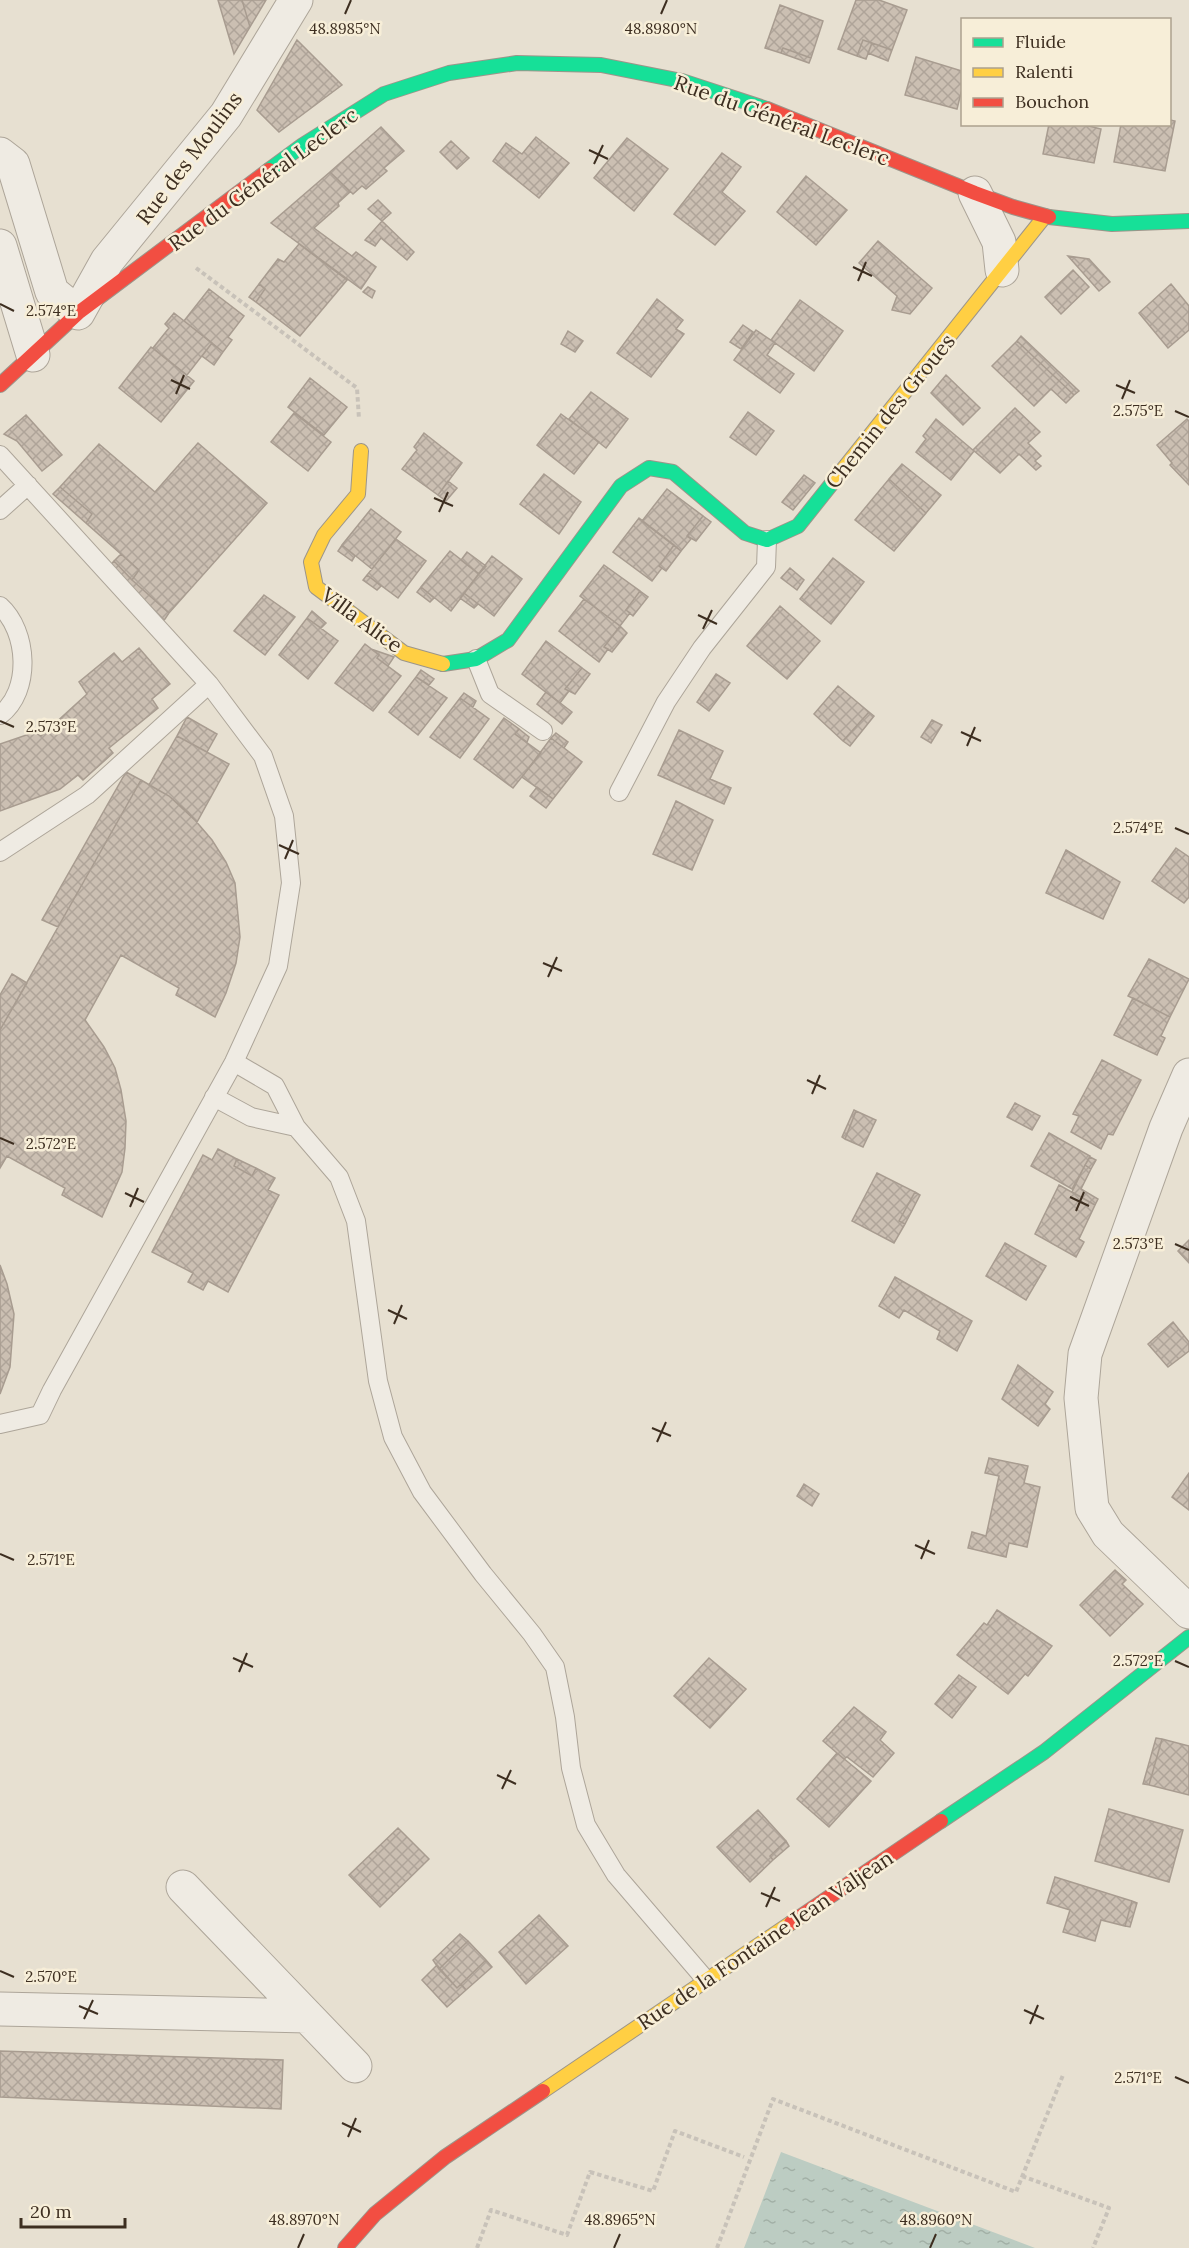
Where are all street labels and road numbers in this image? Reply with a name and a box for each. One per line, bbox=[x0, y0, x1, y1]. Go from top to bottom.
street label: Rue du Général Leclerc bbox=[670, 68, 894, 172]
street label: Rue des Moulins bbox=[130, 86, 248, 230]
street label: Rue du Général Leclerc bbox=[163, 101, 363, 257]
street label: Chemin des Groues bbox=[819, 328, 961, 494]
street label: Villa Alice bbox=[315, 581, 408, 659]
street label: Rue de la Fontaine Jean Valjean bbox=[632, 1844, 898, 2036]

